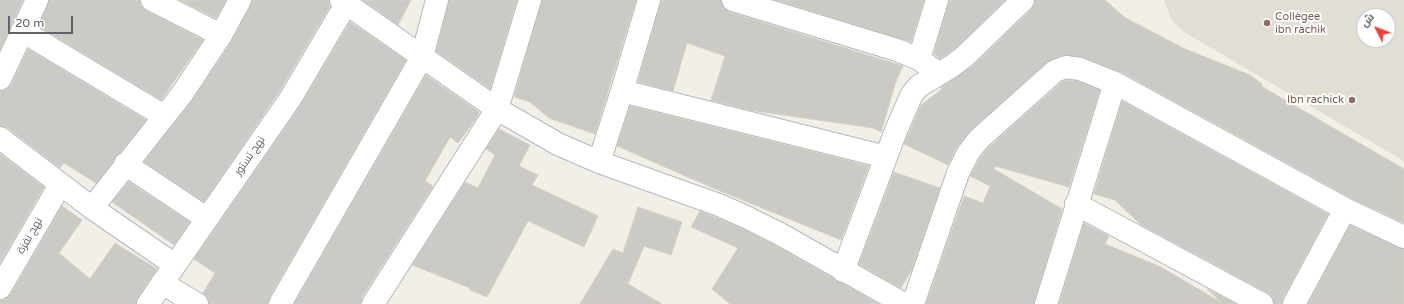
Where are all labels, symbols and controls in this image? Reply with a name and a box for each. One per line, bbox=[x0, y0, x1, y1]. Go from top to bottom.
scale bar bbox=[10, 8, 75, 34]
north arrow bbox=[1356, 8, 1396, 48]
place label: Collègee ibn rachik bbox=[1275, 10, 1326, 36]
text: ش bbox=[1358, 11, 1377, 30]
text: 20 m bbox=[15, 16, 44, 30]
marker: Collègee ibn rachik bbox=[1262, 18, 1272, 28]
place label: Ibn rachick bbox=[1287, 93, 1344, 107]
marker: Ibn rachick bbox=[1347, 95, 1357, 105]
street label: نهج تستور bbox=[232, 134, 268, 178]
street label: نهج نفزة bbox=[14, 216, 46, 256]

